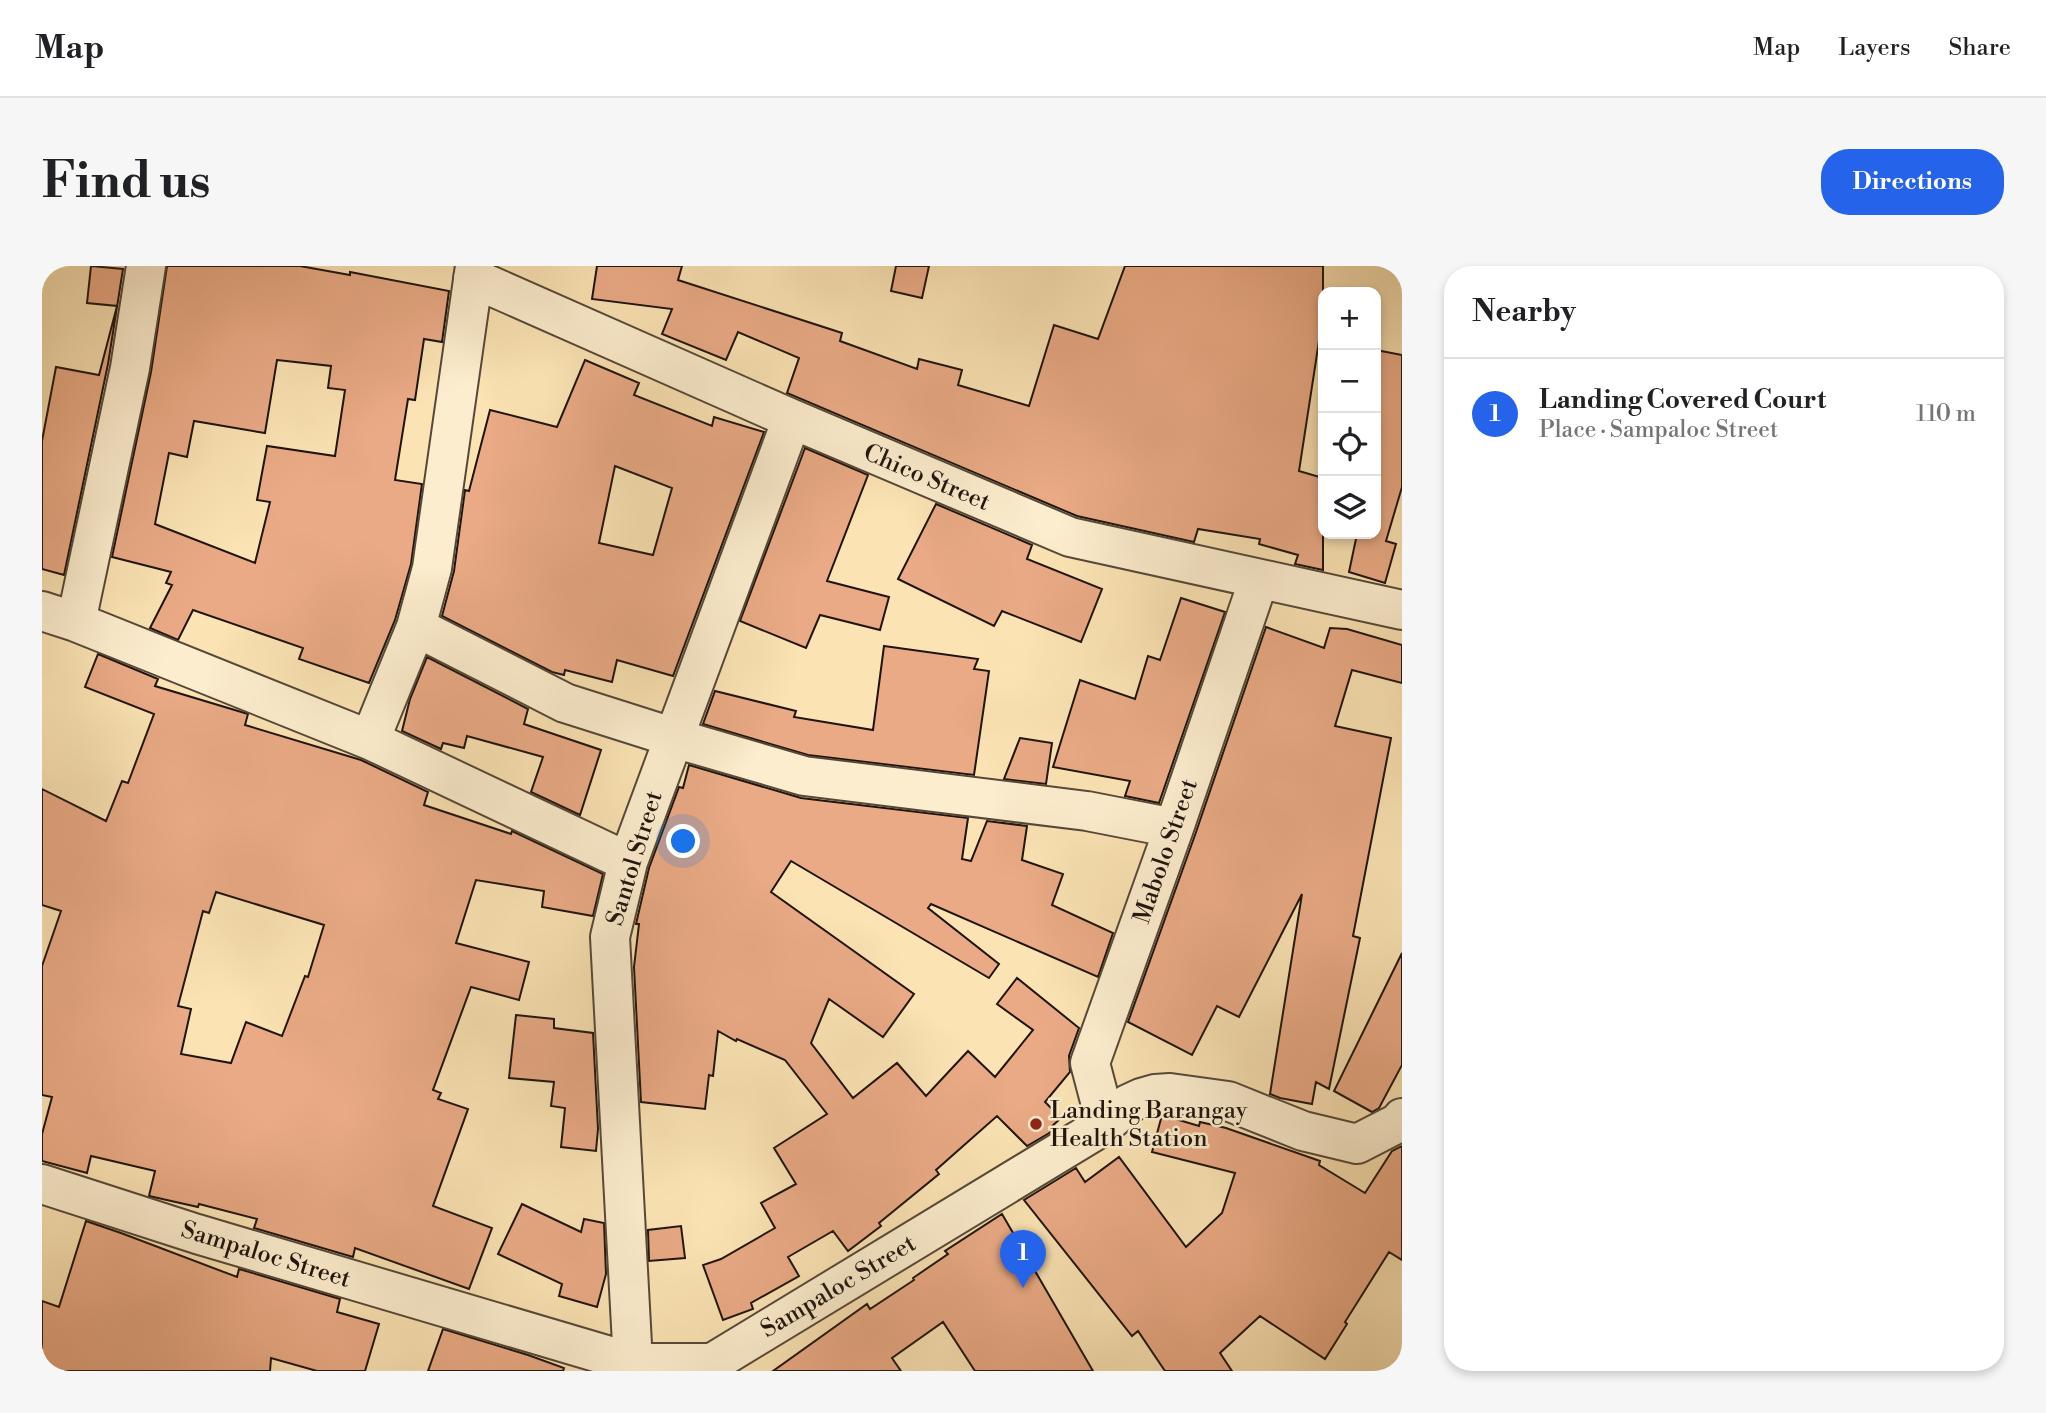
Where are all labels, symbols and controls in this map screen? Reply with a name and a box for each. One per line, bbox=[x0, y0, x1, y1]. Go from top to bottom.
text: Map bbox=[35, 28, 104, 69]
text: Map bbox=[1753, 33, 1800, 63]
text: Layers bbox=[1838, 33, 1910, 63]
text: Share bbox=[1948, 33, 2011, 63]
button: Directions bbox=[1821, 149, 2004, 215]
text: Find us bbox=[42, 152, 211, 213]
map controls bbox=[1318, 287, 1381, 539]
button: + bbox=[1318, 287, 1381, 350]
text: Nearby bbox=[1472, 293, 1576, 331]
button: − bbox=[1318, 350, 1381, 413]
text: Landing Covered Court bbox=[1539, 384, 1826, 416]
text: 1 bbox=[1489, 400, 1501, 428]
text: 110 m bbox=[1916, 400, 1976, 428]
button: locate bbox=[1318, 413, 1381, 476]
text: Place · Sampaloc Street bbox=[1539, 416, 1778, 444]
street label: Chico Street bbox=[859, 438, 995, 518]
button: layers bbox=[1318, 476, 1381, 539]
street label: Mabolo Street bbox=[1127, 774, 1205, 928]
street label: Santol Street bbox=[600, 787, 670, 929]
your location bbox=[666, 824, 700, 858]
place label: Landing Barangay Health Station bbox=[1050, 1096, 1248, 1154]
marker: Landing Barangay Health Station bbox=[1028, 1116, 1044, 1132]
street label: Sampaloc Street bbox=[177, 1215, 355, 1295]
street label: Sampaloc Street bbox=[755, 1228, 922, 1345]
pin: 1 bbox=[1000, 1230, 1046, 1288]

